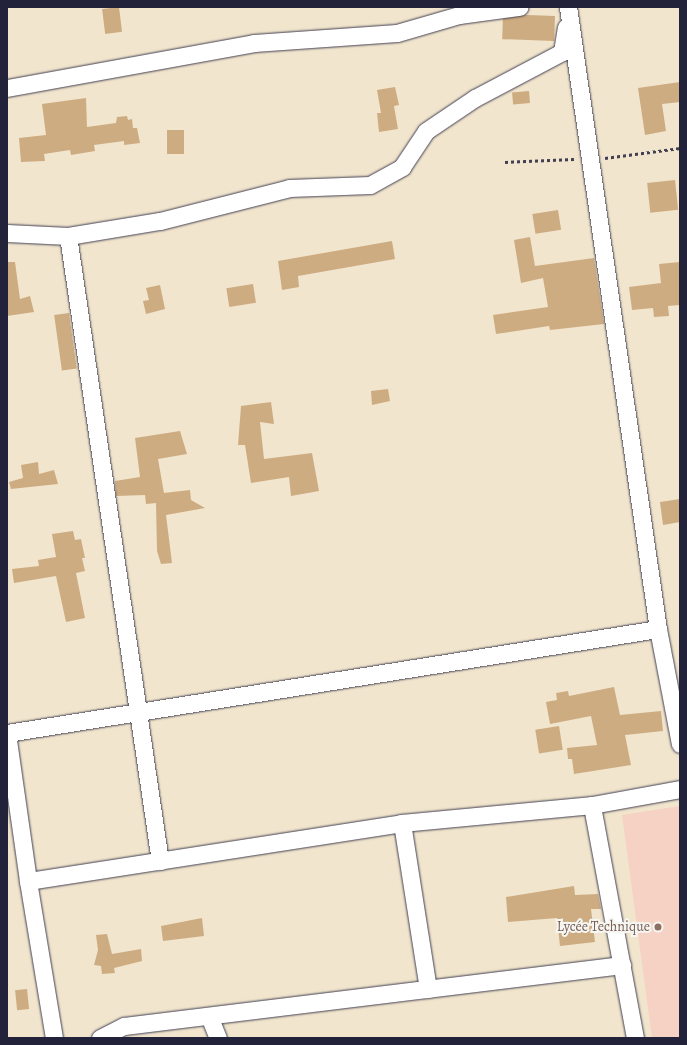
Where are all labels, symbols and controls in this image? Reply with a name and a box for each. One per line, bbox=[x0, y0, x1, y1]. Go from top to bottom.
place label: Lycée Technique bbox=[557, 919, 650, 935]
marker: Lycée Technique bbox=[653, 922, 663, 932]

